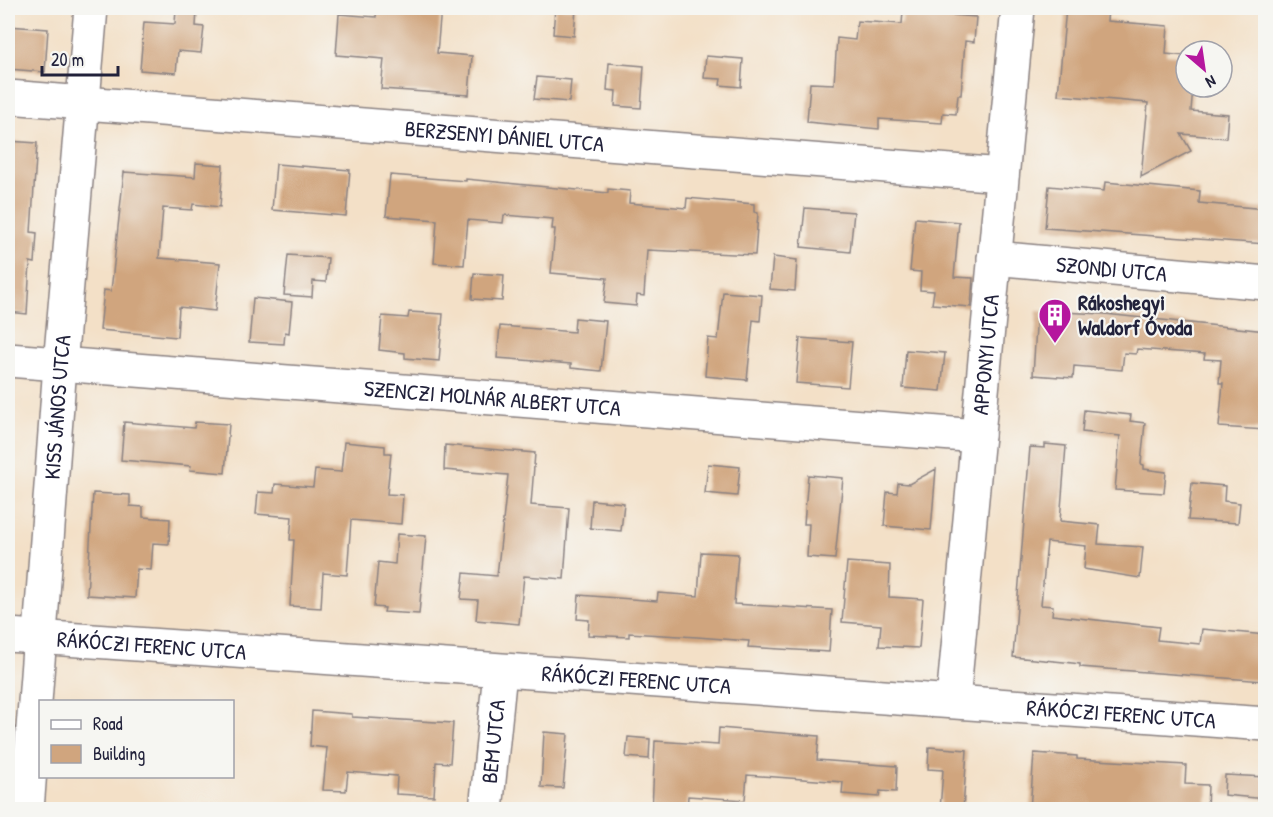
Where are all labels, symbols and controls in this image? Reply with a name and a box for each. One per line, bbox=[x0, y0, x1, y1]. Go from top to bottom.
scale bar bbox=[42, 39, 118, 77]
north arrow bbox=[1174, 39, 1234, 99]
text: 20 m bbox=[51, 47, 84, 72]
text: N bbox=[1202, 70, 1220, 94]
street label: BERZSENYI DÁNIEL UTCA bbox=[404, 113, 606, 159]
street label: SZONDI UTCA bbox=[1055, 249, 1168, 289]
place label: Rákoshegyi Waldorf Óvoda bbox=[1078, 287, 1192, 342]
street label: APPONYI UTCA bbox=[965, 293, 1006, 416]
building icon: Rákoshegyi Waldorf Óvoda bbox=[1037, 297, 1073, 344]
street label: KISS JÁNOS UTCA bbox=[37, 333, 78, 481]
street label: SZENCZI MOLNÁR ALBERT UTCA bbox=[363, 373, 622, 423]
street label: RÁKÓCZI FERENC UTCA bbox=[56, 624, 248, 667]
street label: RÁKÓCZI FERENC UTCA bbox=[541, 658, 732, 701]
street label: RÁKÓCZI FERENC UTCA bbox=[1026, 692, 1217, 735]
street label: BEM UTCA bbox=[474, 698, 512, 785]
legend bbox=[39, 700, 234, 778]
text: Road bbox=[93, 711, 123, 736]
text: Building bbox=[93, 741, 145, 766]

